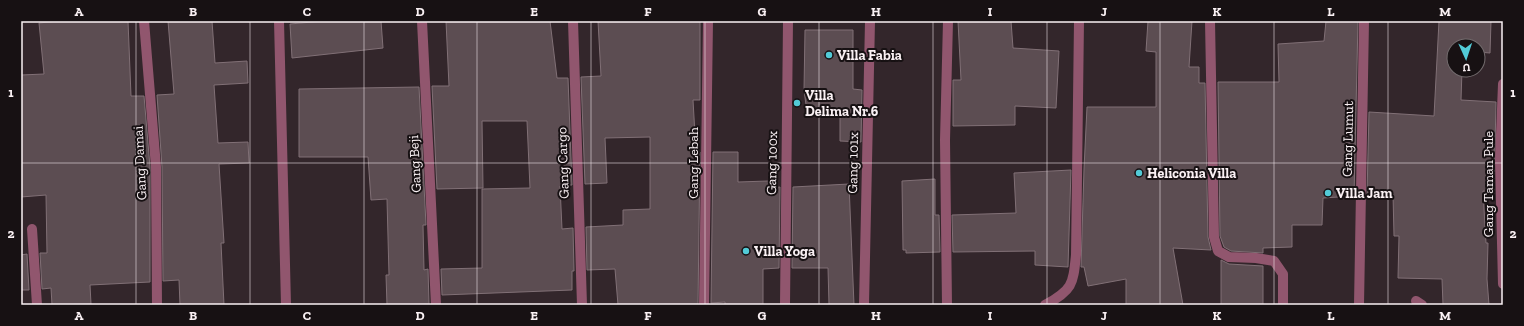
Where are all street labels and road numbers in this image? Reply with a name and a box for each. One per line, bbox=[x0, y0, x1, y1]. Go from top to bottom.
street label: Gang Lumut bbox=[1339, 100, 1357, 177]
street label: Gang Damai bbox=[130, 125, 150, 201]
street label: Gang Cargo bbox=[553, 127, 573, 199]
street label: Gang Lebah bbox=[685, 127, 702, 199]
street label: Gang Taman Pule bbox=[1480, 130, 1497, 237]
street label: Gang 100x bbox=[763, 131, 781, 195]
street label: Gang 101x bbox=[844, 132, 862, 194]
street label: Gang Beji bbox=[405, 135, 425, 193]

